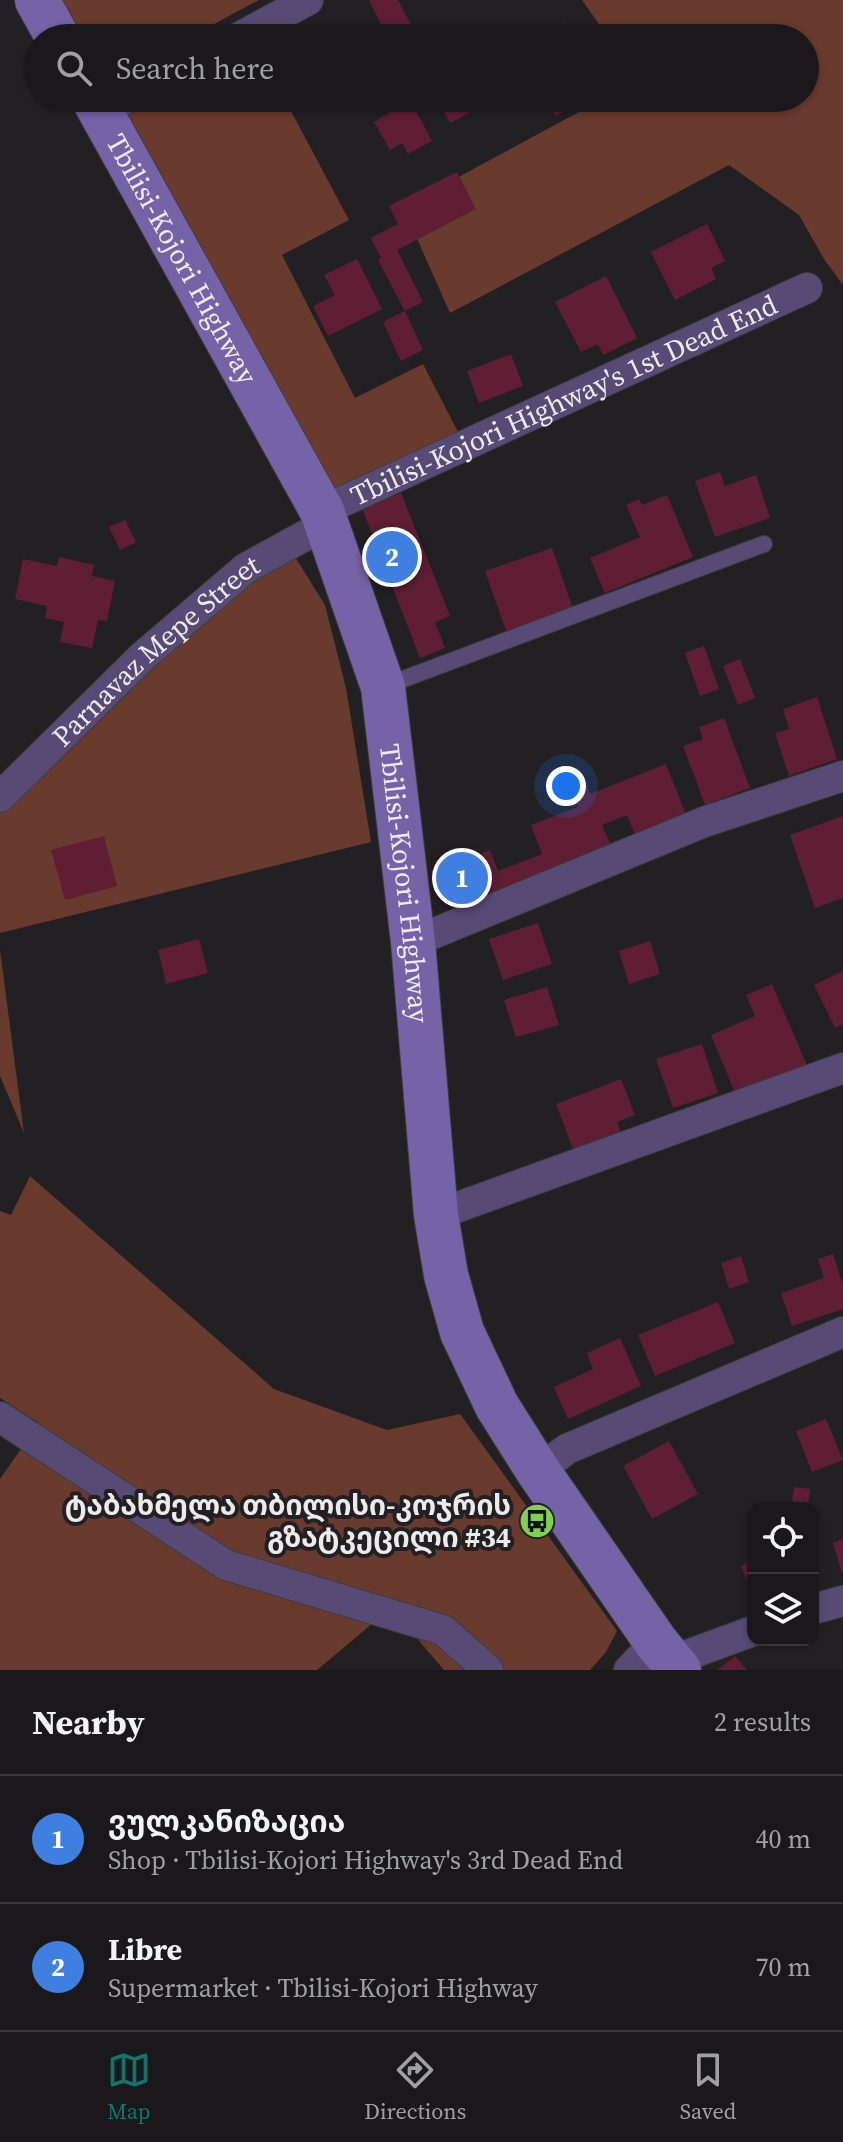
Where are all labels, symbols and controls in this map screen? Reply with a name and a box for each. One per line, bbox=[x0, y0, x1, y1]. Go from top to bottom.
search box bbox=[24, 24, 819, 112]
icon: search bbox=[52, 46, 96, 90]
text: Search here bbox=[116, 48, 274, 89]
street label: Tbilisi-Kojori Highway bbox=[98, 127, 267, 391]
street label: Tbilisi-Kojori Highway's 1st Dead End bbox=[344, 285, 783, 514]
pin: 2 bbox=[366, 527, 418, 587]
street label: Parnavaz Mepe Street bbox=[43, 545, 267, 755]
street label: Tbilisi-Kojori Highway bbox=[371, 741, 439, 1025]
your location bbox=[546, 766, 586, 806]
pin: 1 bbox=[436, 848, 488, 908]
place label: ტაბახმელა თბილისი-კოჯრის გზატკეცილი #34 bbox=[65, 1486, 511, 1556]
bus stop icon: ტაბახმელა თბილისი-კოჯრის გზატკეცილი #34 bbox=[518, 1502, 556, 1540]
map controls bbox=[747, 1502, 819, 1646]
button: locate bbox=[747, 1502, 819, 1574]
button: layers bbox=[747, 1574, 819, 1646]
text: Nearby bbox=[32, 1699, 145, 1745]
text: 2 results bbox=[714, 1704, 811, 1740]
text: ვულკანიზაცია bbox=[108, 1801, 345, 1842]
text: 1 bbox=[51, 1821, 65, 1857]
text: 40 m bbox=[756, 1821, 811, 1857]
text: Shop · Tbilisi-Kojori Highway's 3rd Dead End bbox=[108, 1842, 623, 1878]
text: Libre bbox=[108, 1929, 182, 1970]
text: 2 bbox=[51, 1949, 65, 1985]
text: 70 m bbox=[756, 1949, 811, 1985]
text: Supermarket · Tbilisi-Kojori Highway bbox=[108, 1970, 538, 2006]
tab: Map bbox=[107, 2048, 151, 2126]
tab: Directions bbox=[364, 2048, 466, 2126]
tab: Saved bbox=[680, 2048, 736, 2126]

